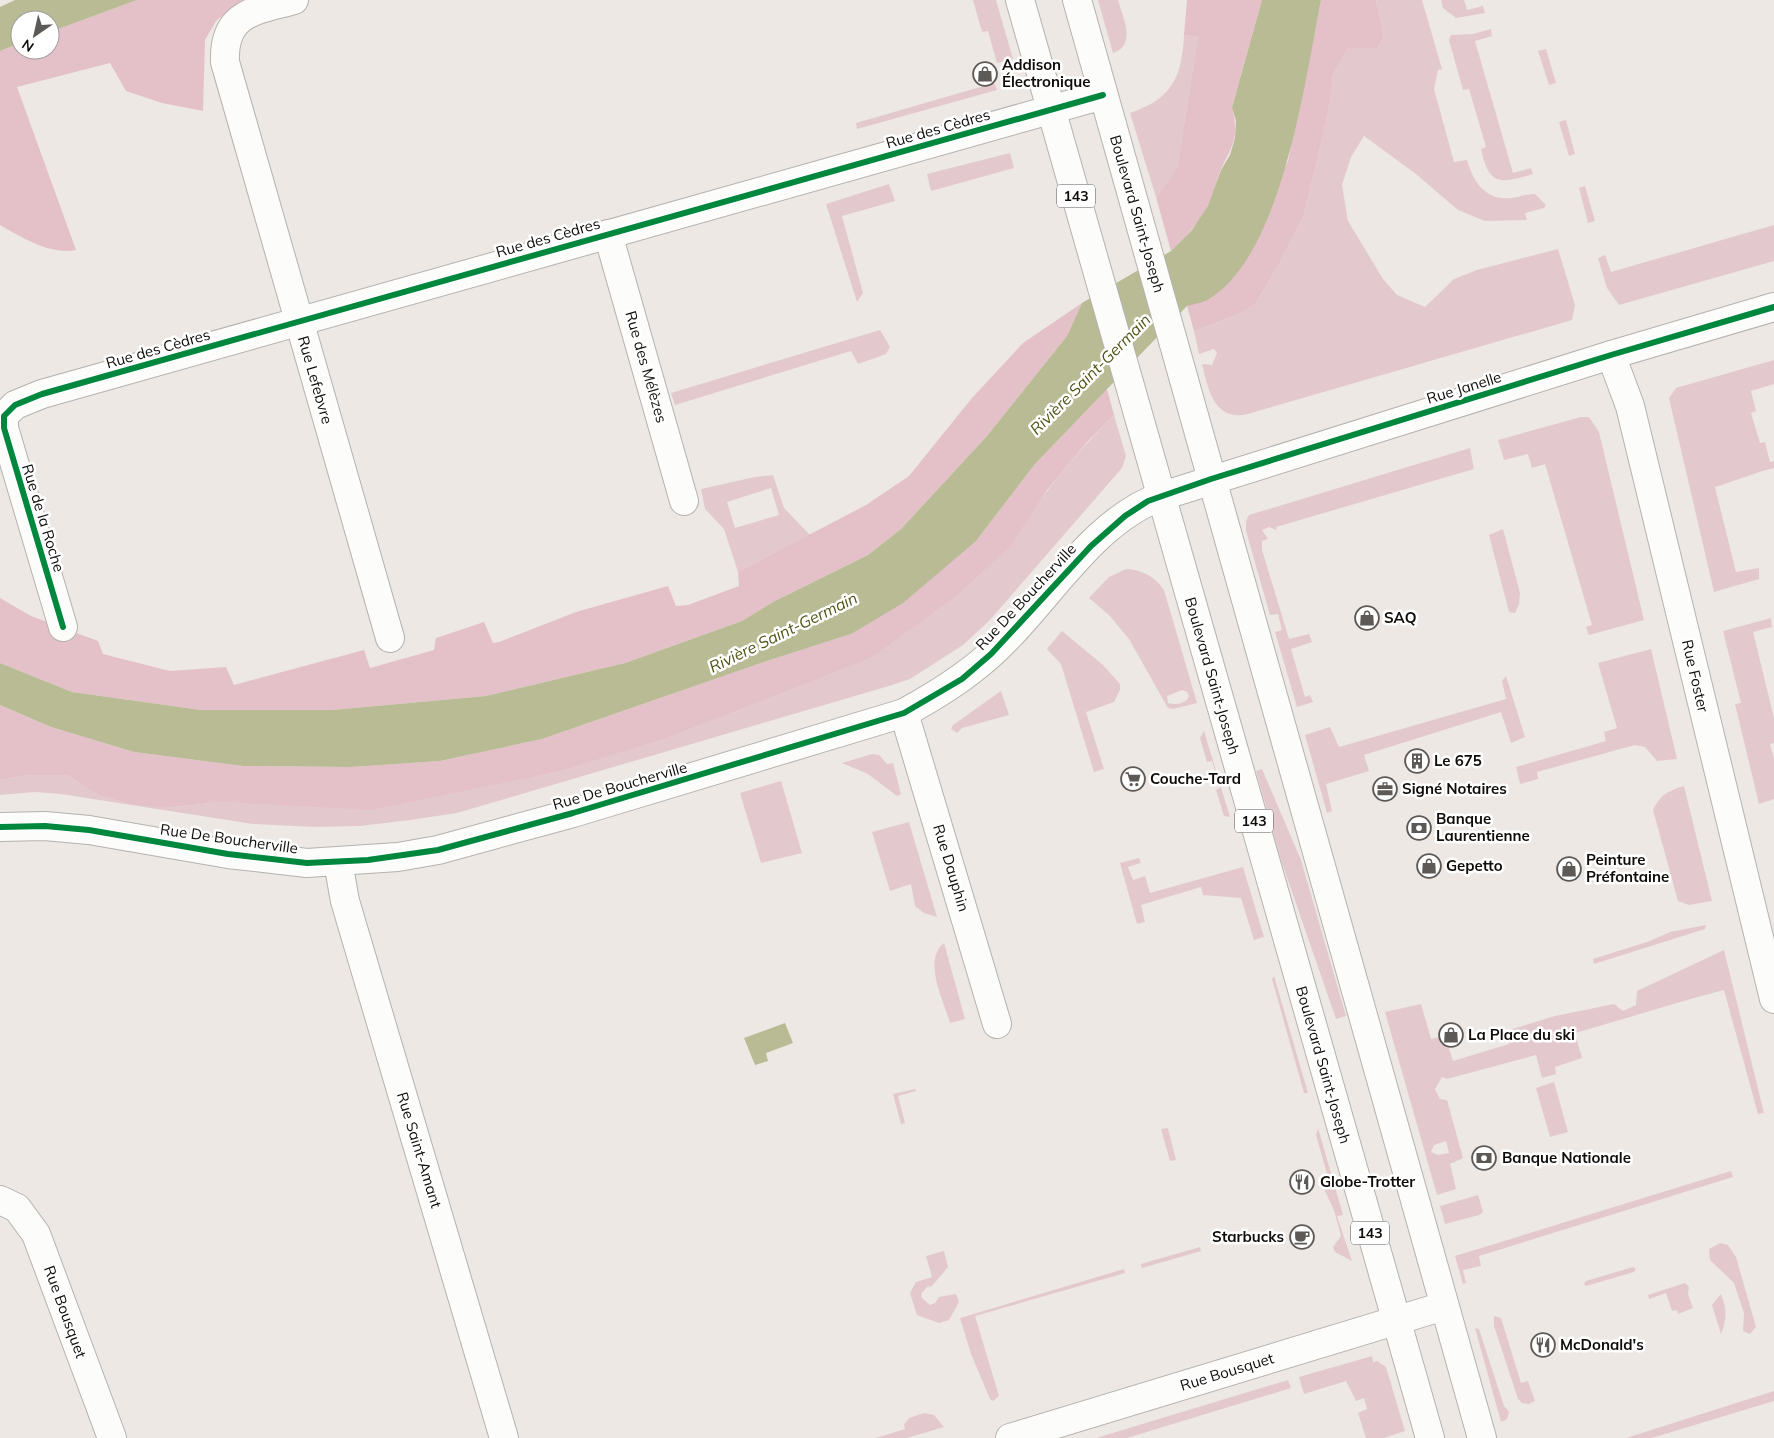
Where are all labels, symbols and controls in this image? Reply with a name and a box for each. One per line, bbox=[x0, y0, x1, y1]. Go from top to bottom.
north arrow bbox=[10, 10, 60, 60]
text: N bbox=[18, 35, 37, 56]
place label: Addison Électronique bbox=[1002, 55, 1090, 91]
shop icon: Addison Électronique bbox=[972, 61, 998, 87]
street label: Rue des Cèdres bbox=[884, 105, 992, 152]
street label: Boulevard Saint-Joseph bbox=[1106, 133, 1169, 295]
road number: 143 bbox=[1057, 185, 1095, 208]
street label: Rue des Cèdres bbox=[494, 214, 602, 261]
street label: Rue des Mélèzes bbox=[621, 309, 672, 425]
water label: Rivière Saint-Germain bbox=[1025, 309, 1155, 439]
street label: Rue des Cèdres bbox=[104, 325, 212, 372]
street label: Rue Lefebvre bbox=[294, 334, 337, 426]
street label: Rue Janelle bbox=[1424, 367, 1504, 408]
street label: Rue de la Roche bbox=[18, 462, 69, 574]
street label: Rue De Boucherville bbox=[971, 539, 1080, 654]
water label: Rivière Saint-Germain bbox=[706, 587, 860, 677]
street label: Boulevard Saint-Joseph bbox=[1181, 595, 1244, 757]
shop icon: SAQ bbox=[1354, 605, 1380, 631]
place label: SAQ bbox=[1384, 608, 1416, 627]
street label: Rue Foster bbox=[1678, 638, 1713, 715]
building icon: Le 675 bbox=[1404, 748, 1430, 774]
place label: Le 675 bbox=[1434, 751, 1482, 770]
street label: Rue De Boucherville bbox=[550, 757, 689, 814]
supermarket icon: Couche-Tard bbox=[1120, 766, 1146, 792]
place label: Couche-Tard bbox=[1150, 769, 1241, 788]
office icon: Signé Notaires bbox=[1372, 776, 1398, 802]
place label: Signé Notaires bbox=[1402, 779, 1507, 798]
road number: 143 bbox=[1235, 809, 1273, 832]
place label: Banque Laurentienne bbox=[1436, 809, 1530, 845]
bank icon: Banque Laurentienne bbox=[1406, 815, 1432, 841]
street label: Rue De Boucherville bbox=[159, 819, 299, 858]
street label: Rue Dauphin bbox=[929, 822, 974, 914]
place label: Peinture Préfontaine bbox=[1586, 850, 1669, 886]
shop icon: Gepetto bbox=[1416, 853, 1442, 879]
place label: Gepetto bbox=[1446, 856, 1503, 875]
shop icon: Peinture Préfontaine bbox=[1556, 856, 1582, 882]
street label: Boulevard Saint-Joseph bbox=[1292, 984, 1355, 1146]
shop icon: La Place du ski bbox=[1438, 1022, 1464, 1048]
place label: La Place du ski bbox=[1468, 1025, 1575, 1044]
street label: Rue Saint-Amant bbox=[393, 1090, 446, 1210]
bank icon: Banque Nationale bbox=[1471, 1145, 1497, 1171]
place label: Banque Nationale bbox=[1502, 1148, 1631, 1167]
restaurant icon: Globe-Trotter bbox=[1289, 1169, 1315, 1195]
place label: Globe-Trotter bbox=[1320, 1172, 1415, 1191]
road number: 143 bbox=[1351, 1222, 1389, 1244]
cafe icon: Starbucks bbox=[1289, 1224, 1315, 1250]
place label: Starbucks bbox=[1212, 1227, 1284, 1246]
street label: Rue Bousquet bbox=[40, 1263, 91, 1361]
restaurant icon: McDonald's bbox=[1530, 1332, 1556, 1358]
place label: McDonald's bbox=[1560, 1335, 1644, 1354]
street label: Rue Bousquet bbox=[1178, 1348, 1276, 1395]

